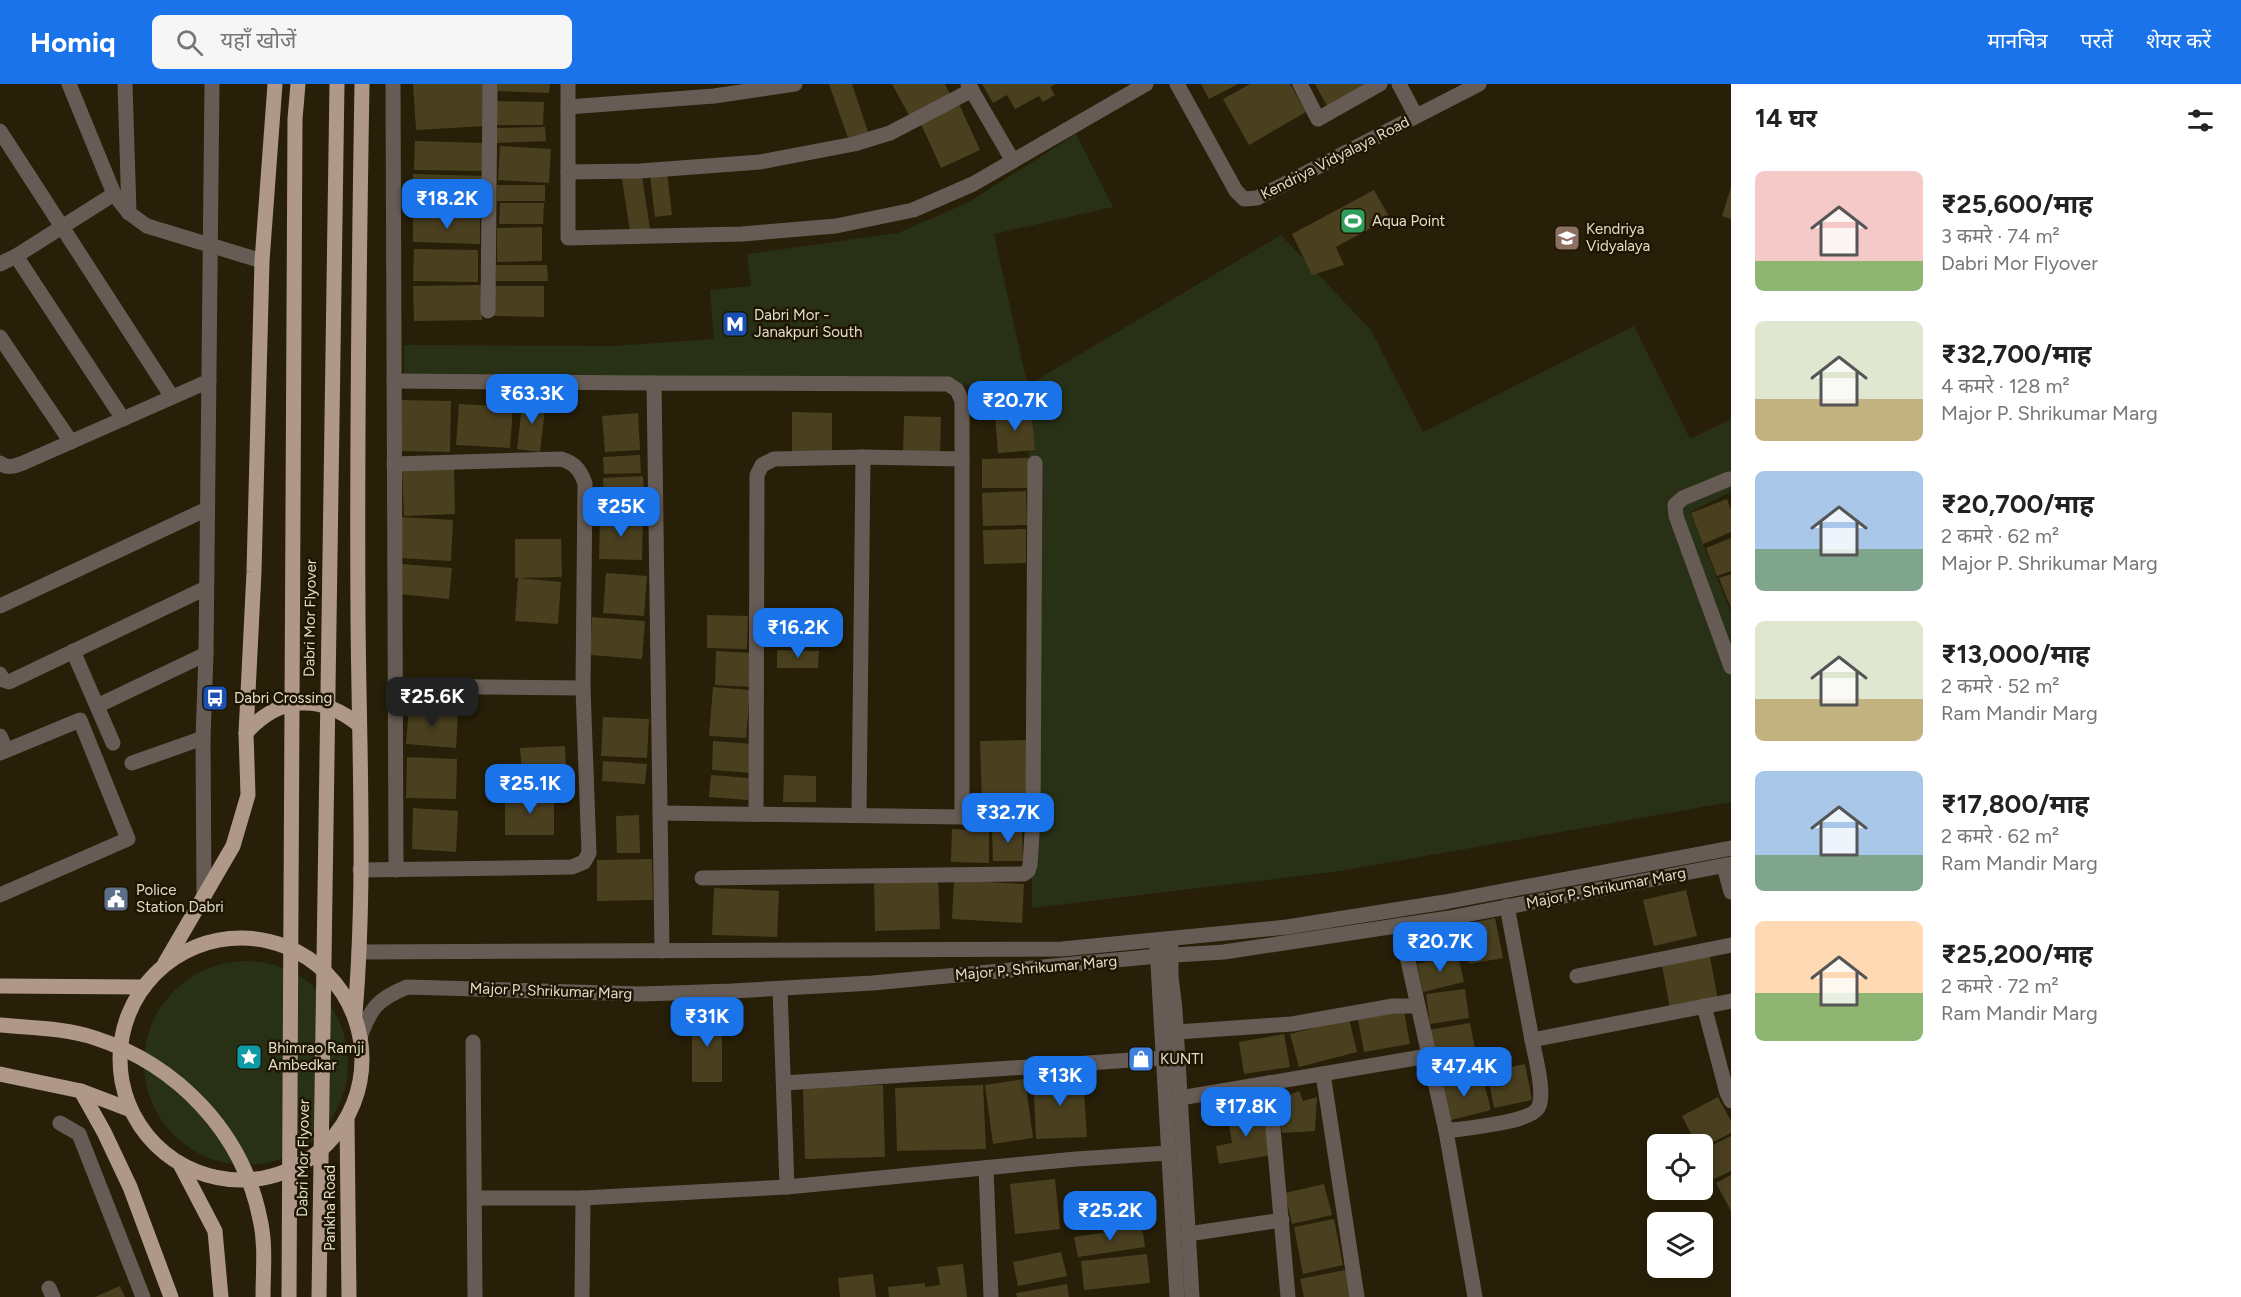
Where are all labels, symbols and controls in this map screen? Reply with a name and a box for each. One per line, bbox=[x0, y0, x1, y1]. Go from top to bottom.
search box bbox=[152, 15, 572, 69]
text: Homiq bbox=[30, 25, 116, 59]
icon: search bbox=[173, 26, 206, 59]
text: यहाँ खोजें bbox=[221, 27, 296, 54]
text: मानचित्र bbox=[1988, 28, 2048, 53]
text: परतें bbox=[2081, 28, 2113, 53]
text: शेयर करें bbox=[2146, 28, 2211, 53]
text: 14 घर bbox=[1755, 102, 1817, 134]
icon: filters bbox=[2184, 104, 2217, 137]
street label: Kendriya Vidyalaya Road bbox=[1258, 113, 1412, 203]
pin: ₹18.2K bbox=[398, 179, 496, 230]
text: ₹18.2K bbox=[416, 186, 478, 210]
text: ₹25,600/माह bbox=[1941, 188, 2093, 220]
icon: home bbox=[1803, 195, 1875, 267]
sports icon: Aqua Point bbox=[1338, 206, 1368, 236]
place label: Aqua Point bbox=[1372, 212, 1446, 230]
place label: Kendriya Vidyalaya bbox=[1586, 220, 1650, 255]
school or university icon: Kendriya Vidyalaya bbox=[1552, 223, 1582, 253]
text: 3 कमरे · 74 m² bbox=[1941, 224, 2060, 248]
text: Dabri Mor Flyover bbox=[1941, 251, 2098, 275]
place label: Dabri Mor - Janakpuri South bbox=[754, 306, 862, 341]
metro station icon: Dabri Mor - Janakpuri South bbox=[720, 309, 750, 339]
text: ₹32,700/माह bbox=[1941, 338, 2092, 370]
icon: home bbox=[1803, 345, 1875, 417]
pin: ₹63.3K bbox=[483, 374, 581, 425]
text: 4 कमरे · 128 m² bbox=[1941, 374, 2070, 398]
text: ₹63.3K bbox=[500, 381, 564, 405]
pin: ₹20.7K bbox=[966, 381, 1064, 432]
text: ₹20.7K bbox=[982, 388, 1048, 412]
text: Major P. Shrikumar Marg bbox=[1941, 401, 2158, 425]
pin: ₹25K bbox=[585, 487, 657, 538]
text: ₹20,700/माह bbox=[1941, 488, 2094, 520]
text: ₹25K bbox=[597, 494, 645, 518]
icon: home bbox=[1803, 495, 1875, 567]
text: 2 कमरे · 62 m² bbox=[1941, 524, 2059, 548]
text: Major P. Shrikumar Marg bbox=[1941, 551, 2158, 575]
street label: Dabri Mor Flyover bbox=[300, 559, 320, 677]
pin: ₹16.2K bbox=[749, 608, 847, 659]
text: ₹16.2K bbox=[767, 615, 829, 639]
text: ₹13,000/माह bbox=[1941, 638, 2090, 670]
icon: home bbox=[1803, 645, 1875, 717]
text: 2 कमरे · 52 m² bbox=[1941, 674, 2059, 698]
pin: ₹25.6K bbox=[383, 677, 481, 728]
bus stop icon: Dabri Crossing bbox=[200, 683, 230, 713]
text: ₹25.6K bbox=[399, 684, 465, 708]
place label: Dabri Crossing bbox=[234, 689, 332, 707]
text: Ram Mandir Marg bbox=[1941, 701, 2098, 725]
pin: ₹25.1K bbox=[481, 764, 579, 815]
text: ₹25.1K bbox=[499, 771, 561, 795]
text: ₹17,800/माह bbox=[1941, 788, 2089, 820]
pin: ₹32.7K bbox=[959, 793, 1057, 844]
icon: home bbox=[1803, 795, 1875, 867]
text: ₹32.7K bbox=[976, 800, 1040, 824]
text: 2 कमरे · 62 m² bbox=[1941, 824, 2059, 848]
text: Ram Mandir Marg bbox=[1941, 851, 2098, 875]
street label: Major P. Shrikumar Marg bbox=[1525, 864, 1687, 912]
place label: Police Station Dabri bbox=[136, 881, 224, 916]
public building icon: Police Station Dabri bbox=[101, 884, 131, 914]
pin: ₹20.7K bbox=[1391, 922, 1489, 973]
text: ₹20.7K bbox=[1407, 929, 1473, 953]
text: ₹25,200/माह bbox=[1941, 938, 2093, 970]
icon: home bbox=[1803, 945, 1875, 1017]
street label: Major P. Shrikumar Marg bbox=[954, 952, 1118, 984]
text: 2 कमरे · 72 m² bbox=[1941, 974, 2059, 998]
street label: Major P. Shrikumar Marg bbox=[469, 979, 633, 1003]
pin: ₹31K bbox=[671, 997, 743, 1048]
text: Ram Mandir Marg bbox=[1941, 1001, 2098, 1025]
text: ₹31K bbox=[685, 1004, 729, 1028]
place label: Bhimrao Ramji Ambedkar bbox=[268, 1039, 364, 1074]
place icon: Bhimrao Ramji Ambedkar bbox=[234, 1042, 264, 1072]
shop icon: KUNTI bbox=[1126, 1044, 1156, 1074]
pin: ₹47.4K bbox=[1415, 1047, 1513, 1098]
place label: KUNTI bbox=[1160, 1050, 1204, 1068]
text: ₹47.4K bbox=[1431, 1054, 1497, 1078]
pin: ₹13K bbox=[1024, 1056, 1096, 1107]
text: ₹13K bbox=[1038, 1063, 1082, 1087]
pin: ₹17.8K bbox=[1197, 1087, 1295, 1138]
text: ₹17.8K bbox=[1215, 1094, 1277, 1118]
street label: Dabri Mor Flyover bbox=[293, 1099, 313, 1217]
map controls bbox=[1647, 1134, 1713, 1278]
button: locate bbox=[1647, 1134, 1713, 1200]
street label: Pankha Road bbox=[321, 1165, 339, 1251]
pin: ₹25.2K bbox=[1061, 1191, 1159, 1242]
text: ₹25.2K bbox=[1077, 1198, 1143, 1222]
button: layers bbox=[1647, 1212, 1713, 1278]

